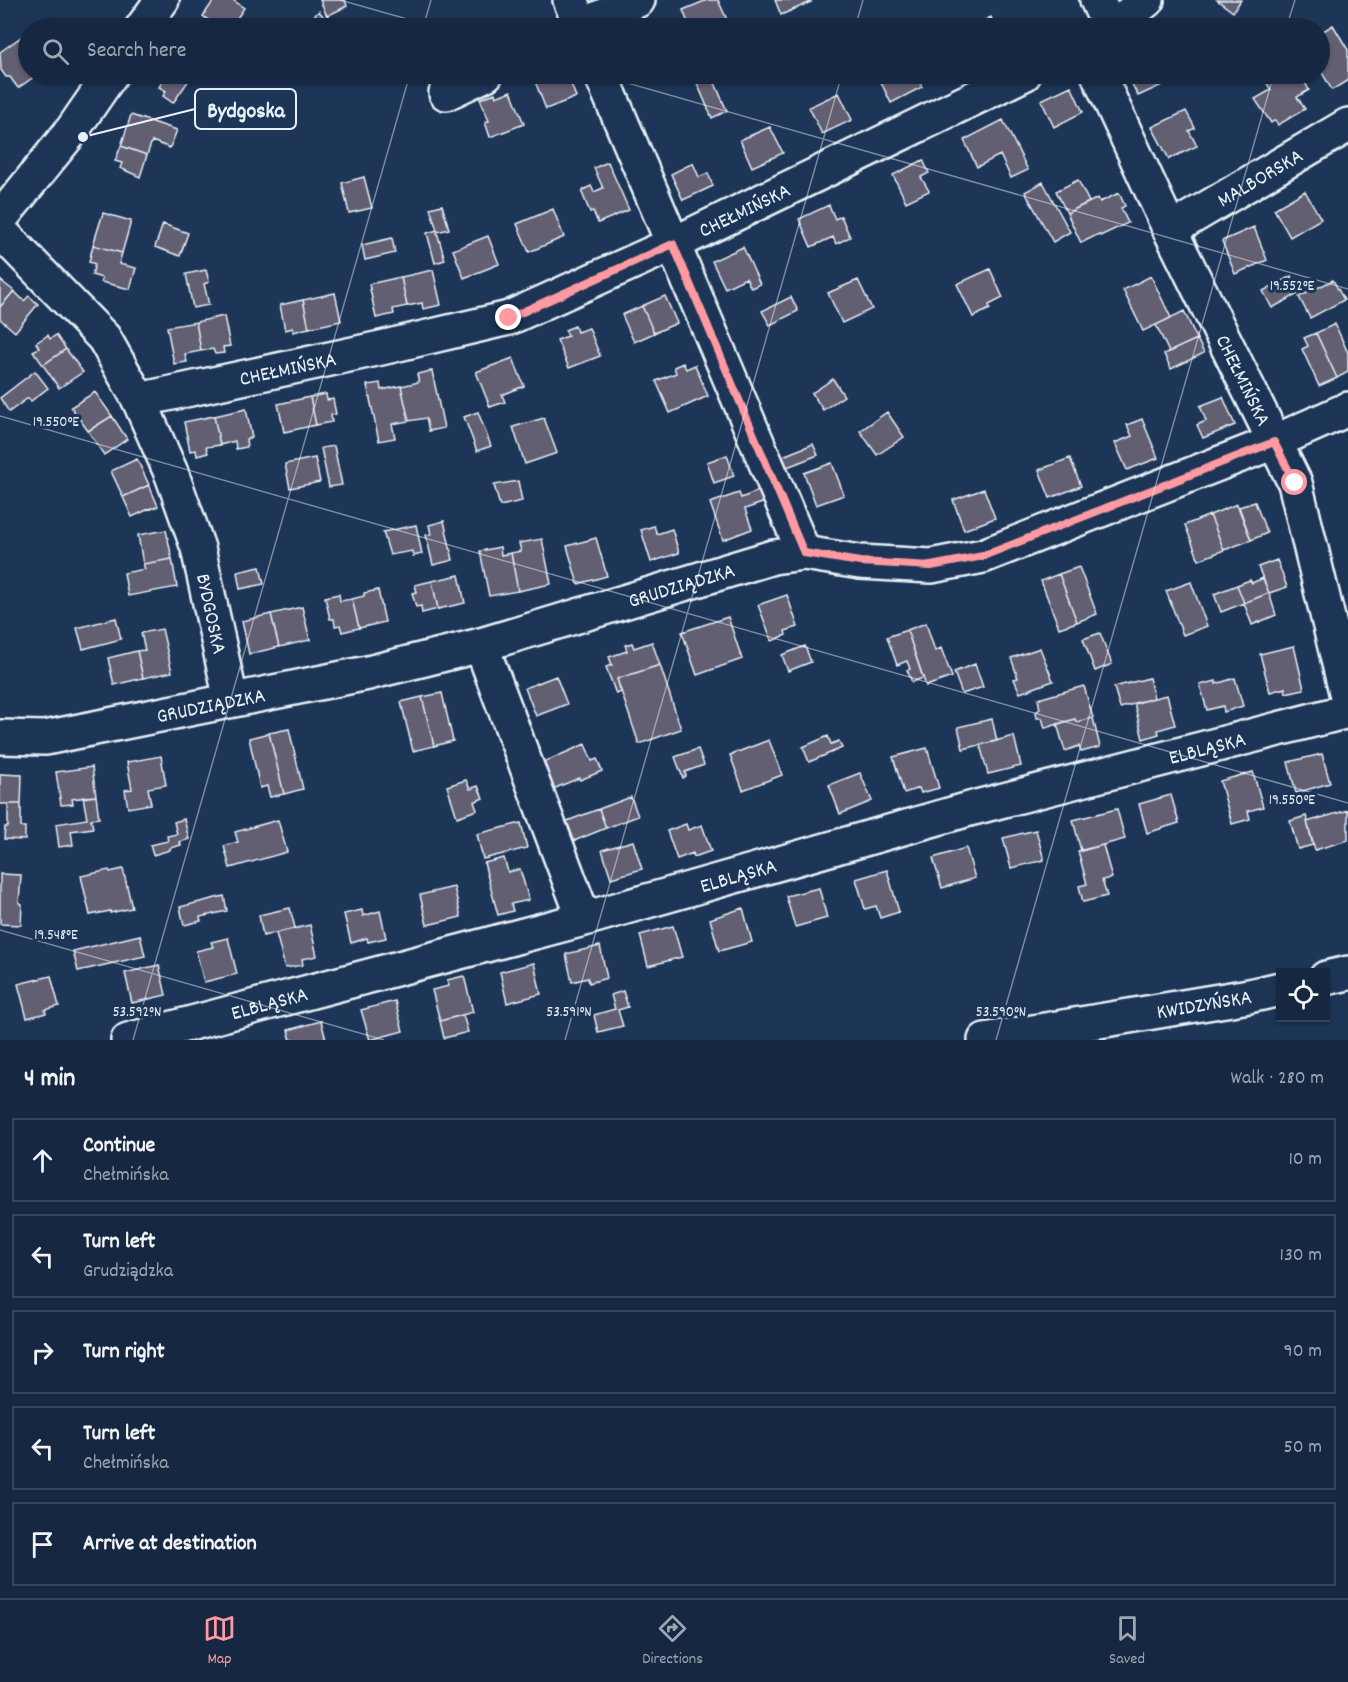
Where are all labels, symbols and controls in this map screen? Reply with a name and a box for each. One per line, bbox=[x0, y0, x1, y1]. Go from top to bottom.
search box bbox=[18, 18, 1330, 84]
icon: search bbox=[39, 35, 72, 68]
text: Search here bbox=[87, 36, 186, 67]
callout: Bydgoska bbox=[195, 89, 296, 129]
text: Bydgoska bbox=[207, 97, 286, 128]
street label: MALBORSKA bbox=[1213, 143, 1310, 217]
street label: CHEŁMIŃSKA bbox=[695, 177, 796, 247]
text: 19.552°E bbox=[1270, 276, 1315, 298]
route end bbox=[495, 304, 521, 330]
street label: CHEŁMIŃSKA bbox=[1206, 330, 1277, 432]
street label: CHEŁMIŃSKA bbox=[237, 346, 340, 396]
text: 19.550°E bbox=[33, 412, 79, 434]
route start bbox=[1281, 469, 1307, 495]
street label: GRUDZIĄDZKA bbox=[625, 557, 739, 618]
street label: BYDGOSKA bbox=[186, 571, 233, 657]
street label: GRUDZIĄDZKA bbox=[154, 682, 268, 733]
street label: ELBLĄSKA bbox=[1166, 726, 1250, 775]
text: 19.550°E bbox=[1269, 790, 1315, 812]
street label: ELBLĄSKA bbox=[697, 853, 781, 903]
text: 19.548°E bbox=[34, 925, 78, 947]
map controls bbox=[1276, 968, 1330, 1022]
button: locate bbox=[1276, 968, 1330, 1022]
street label: ELBLĄSKA bbox=[228, 981, 312, 1030]
street label: KWIDZYŃSKA bbox=[1155, 984, 1254, 1029]
text: 53.592°N bbox=[113, 1002, 161, 1024]
text: 53.591°N bbox=[546, 1002, 592, 1024]
text: 53.590°N bbox=[976, 1002, 1026, 1024]
text: 4 min bbox=[24, 1061, 75, 1098]
text: Walk · 280 m bbox=[1230, 1065, 1324, 1093]
text: Continue bbox=[83, 1131, 155, 1162]
icon: ahead bbox=[26, 1144, 59, 1177]
text: 10 m bbox=[1288, 1146, 1322, 1174]
text: Chełmińska bbox=[83, 1162, 169, 1190]
text: Turn left bbox=[83, 1227, 155, 1258]
icon: left bbox=[26, 1240, 59, 1273]
text: 130 m bbox=[1280, 1242, 1322, 1270]
text: Grudziądzka bbox=[83, 1258, 173, 1286]
icon: right bbox=[26, 1336, 59, 1369]
text: Turn right bbox=[83, 1337, 165, 1368]
text: 90 m bbox=[1284, 1338, 1322, 1366]
text: Turn left bbox=[83, 1419, 155, 1450]
icon: left bbox=[26, 1432, 59, 1465]
text: 50 m bbox=[1284, 1434, 1322, 1462]
text: Chełmińska bbox=[83, 1450, 169, 1478]
icon: arrive bbox=[26, 1528, 59, 1561]
text: Arrive at destination bbox=[83, 1529, 257, 1560]
tab: Map bbox=[203, 1612, 236, 1671]
tab: Directions bbox=[642, 1612, 703, 1671]
tab: Saved bbox=[1109, 1612, 1145, 1671]

